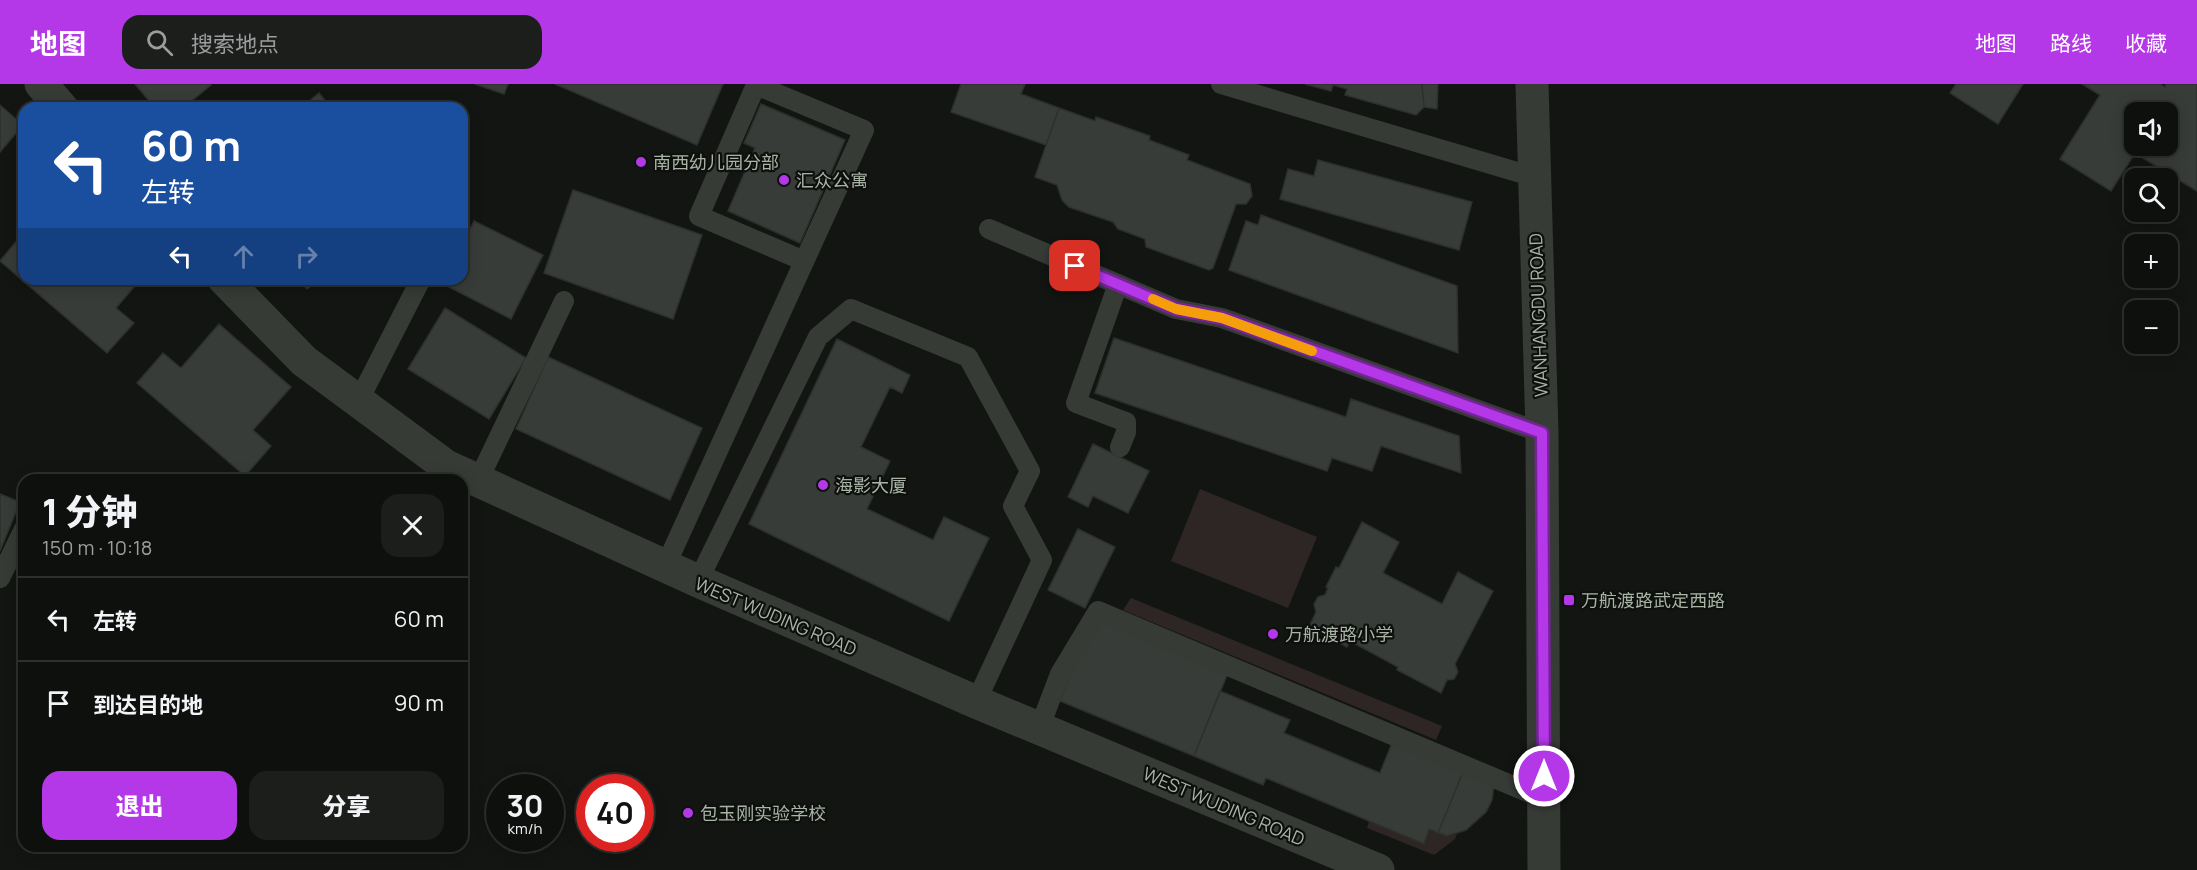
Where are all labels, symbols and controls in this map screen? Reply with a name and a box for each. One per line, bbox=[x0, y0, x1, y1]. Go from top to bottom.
search box bbox=[122, 15, 542, 69]
text: 地图 bbox=[30, 24, 86, 62]
icon: search bbox=[143, 26, 176, 59]
text: 搜索地点 bbox=[191, 29, 279, 59]
text: 地图 bbox=[1975, 29, 2017, 57]
text: 路线 bbox=[2050, 29, 2092, 57]
text: 收藏 bbox=[2125, 29, 2167, 57]
map controls bbox=[2124, 102, 2178, 354]
button: sound bbox=[2124, 102, 2178, 156]
text: 60 m bbox=[141, 116, 241, 174]
icon: left bbox=[42, 126, 120, 204]
place label: 南西幼儿园分部 bbox=[653, 150, 779, 174]
marker: 南西幼儿园分部 bbox=[634, 155, 648, 169]
place label: 汇众公寓 bbox=[796, 168, 868, 192]
button: search bbox=[2124, 168, 2178, 222]
text: 左转 bbox=[141, 173, 195, 210]
marker: 汇众公寓 bbox=[777, 173, 791, 187]
street label: WANHANGDU ROAD bbox=[1523, 233, 1553, 397]
button: + bbox=[2124, 234, 2178, 288]
icon: left bbox=[164, 240, 197, 273]
icon: ahead bbox=[227, 240, 260, 273]
icon: right bbox=[290, 240, 323, 273]
pin bbox=[1049, 240, 1100, 291]
icon: arrive bbox=[1058, 249, 1091, 282]
button: − bbox=[2124, 300, 2178, 354]
place label: 海影大厦 bbox=[835, 473, 907, 497]
marker: 海影大厦 bbox=[816, 478, 830, 492]
text: 1 分钟 bbox=[42, 487, 138, 536]
button: close bbox=[381, 494, 444, 557]
text: 150 m · 10:18 bbox=[42, 534, 152, 561]
street label: WEST WUDING ROAD bbox=[692, 571, 860, 661]
place label: 万航渡路武定西路 bbox=[1581, 588, 1725, 612]
marker: 万航渡路武定西路 bbox=[1562, 593, 1576, 607]
icon: left bbox=[42, 603, 75, 636]
text: 60 m bbox=[394, 604, 444, 634]
text: 左转 bbox=[93, 606, 137, 636]
place label: 万航渡路小学 bbox=[1285, 622, 1393, 646]
marker: 万航渡路小学 bbox=[1266, 627, 1280, 641]
icon: arrive bbox=[42, 687, 75, 720]
text: 90 m bbox=[394, 688, 444, 718]
text: 到达目的地 bbox=[93, 690, 203, 720]
position arrow bbox=[1512, 744, 1576, 808]
street label: WEST WUDING ROAD bbox=[1140, 761, 1308, 851]
button: 退出 bbox=[42, 771, 237, 840]
button: 分享 bbox=[249, 771, 444, 840]
speed limit sign: 40 bbox=[576, 774, 654, 852]
text: 30 bbox=[506, 785, 544, 826]
place label: 包玉刚实验学校 bbox=[700, 801, 826, 825]
marker: 包玉刚实验学校 bbox=[681, 806, 695, 820]
text: km/h bbox=[508, 818, 542, 839]

